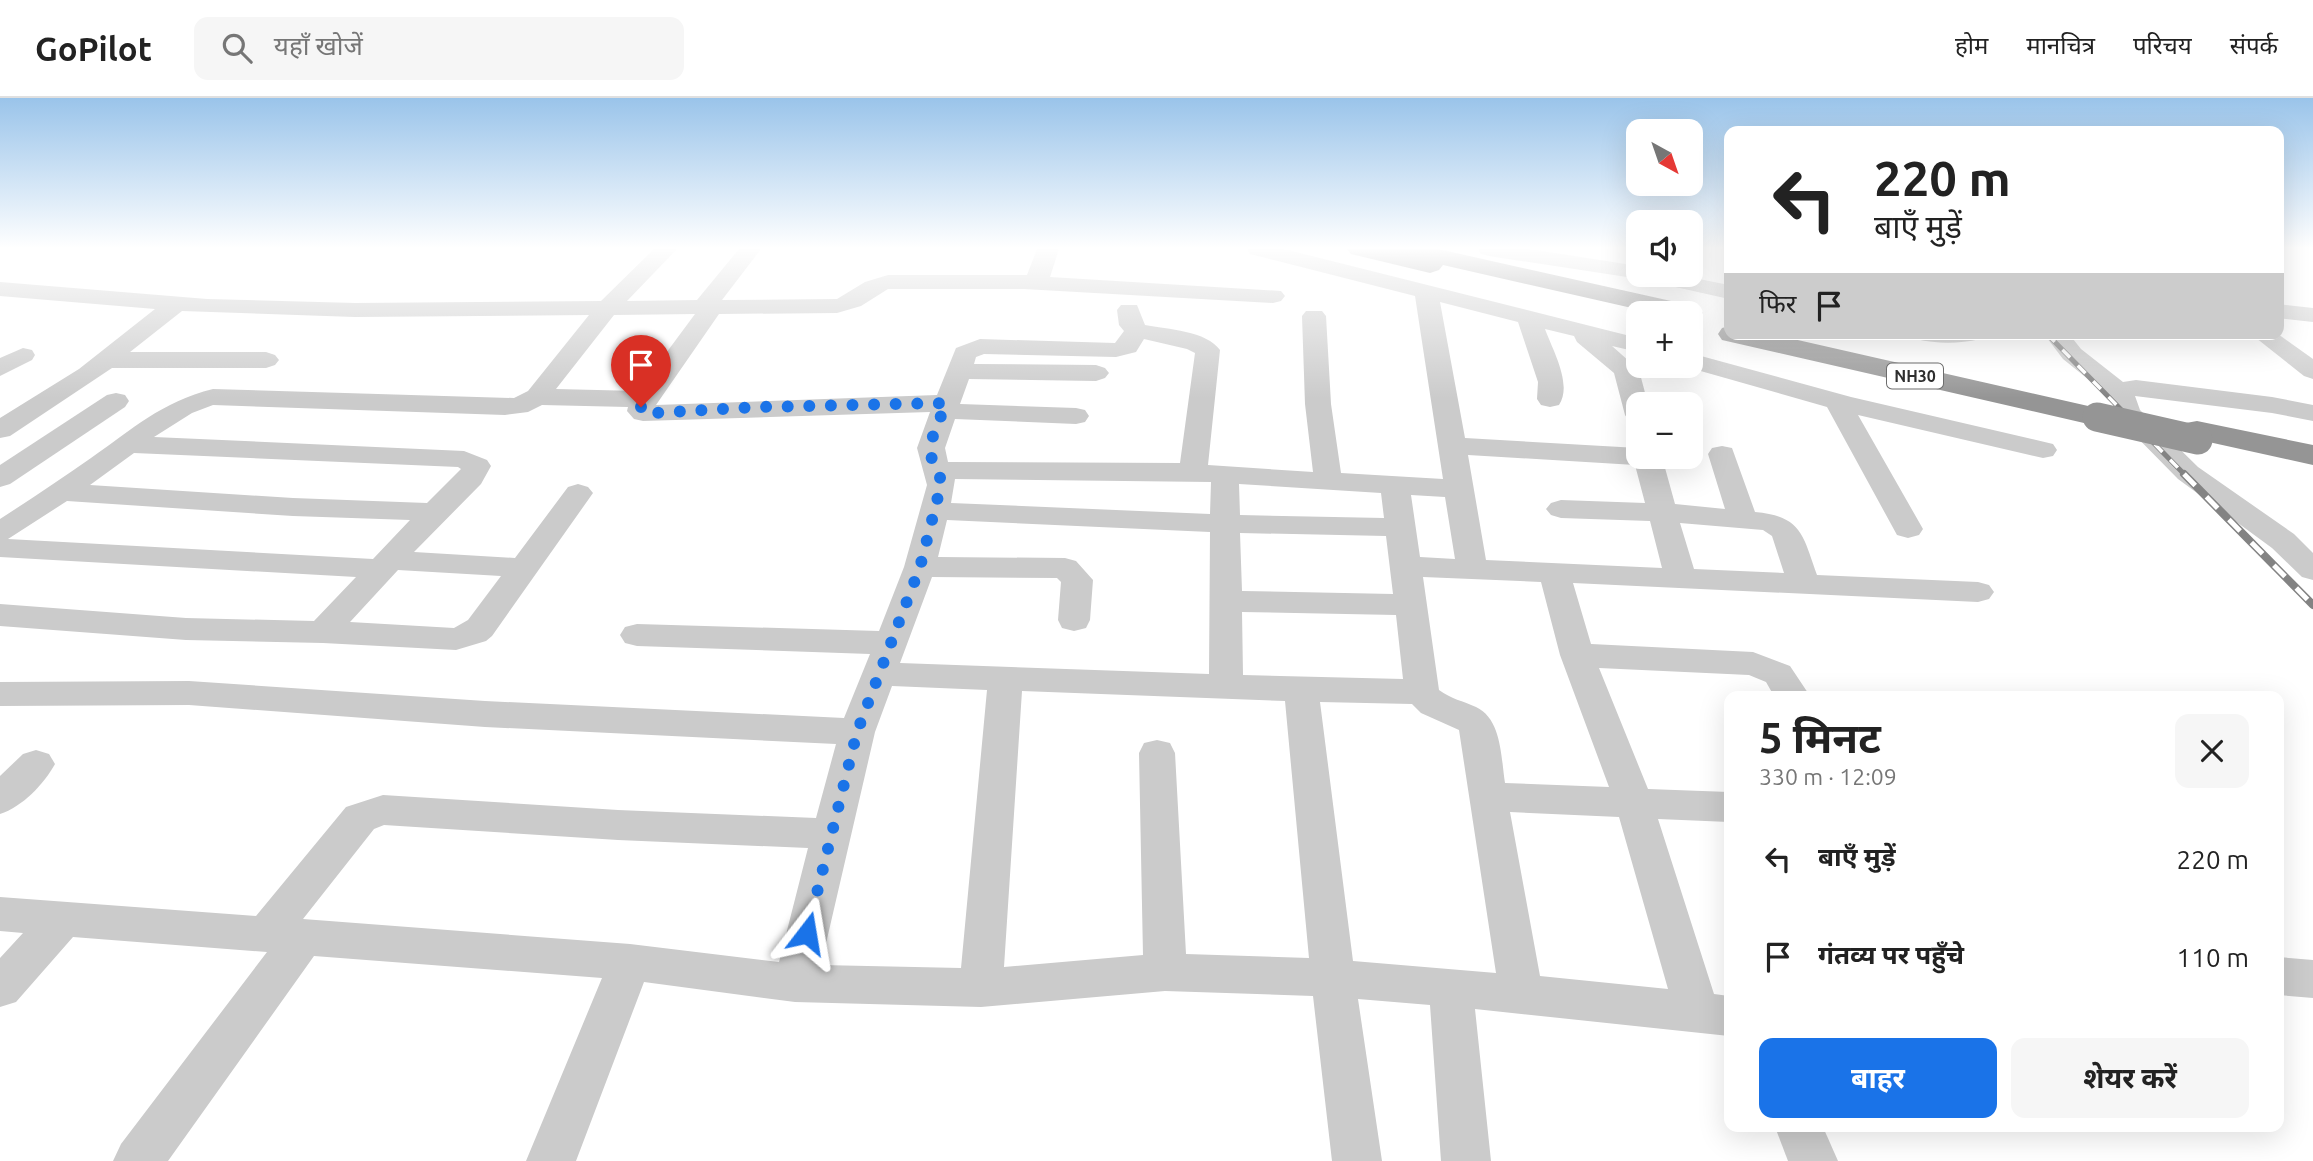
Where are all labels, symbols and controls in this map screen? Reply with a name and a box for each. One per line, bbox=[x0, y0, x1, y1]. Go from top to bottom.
search box bbox=[194, 17, 684, 80]
icon: search bbox=[218, 29, 256, 67]
text: GoPilot bbox=[35, 30, 152, 67]
text: यहाँ खोजें bbox=[274, 31, 363, 60]
text: होम bbox=[1955, 32, 1988, 59]
text: मानचित्र bbox=[2026, 32, 2095, 59]
text: परिचय bbox=[2133, 32, 2192, 59]
text: संपर्क bbox=[2230, 32, 2278, 59]
north arrow bbox=[1626, 119, 1703, 196]
map controls bbox=[1626, 119, 1703, 469]
text: 220 m bbox=[1874, 150, 2011, 205]
icon: left bbox=[1759, 154, 1850, 245]
text: बाएँ मुड़ें bbox=[1874, 208, 1962, 244]
button: sound bbox=[1626, 210, 1703, 287]
icon: arrive bbox=[1810, 287, 1848, 325]
text: फिर bbox=[1759, 289, 1796, 318]
button: + bbox=[1626, 301, 1703, 378]
pin bbox=[611, 335, 671, 407]
icon: arrive bbox=[622, 346, 660, 384]
road number: NH30 bbox=[1887, 364, 1943, 388]
button: − bbox=[1626, 392, 1703, 469]
text: 5 मिनट bbox=[1759, 714, 1881, 761]
button: close bbox=[2175, 714, 2249, 788]
text: 330 m · 12:09 bbox=[1759, 764, 1897, 789]
icon: left bbox=[1759, 840, 1797, 878]
text: बाएँ मुड़ें bbox=[1818, 842, 1895, 871]
text: 220 m bbox=[2177, 845, 2249, 874]
position arrow bbox=[770, 896, 844, 970]
icon: arrive bbox=[1759, 938, 1797, 976]
text: गंतव्य पर पहुँचे bbox=[1818, 940, 1964, 969]
text: 110 m bbox=[2177, 943, 2249, 972]
button: बाहर bbox=[1759, 1038, 1997, 1118]
button: शेयर करें bbox=[2011, 1038, 2249, 1118]

